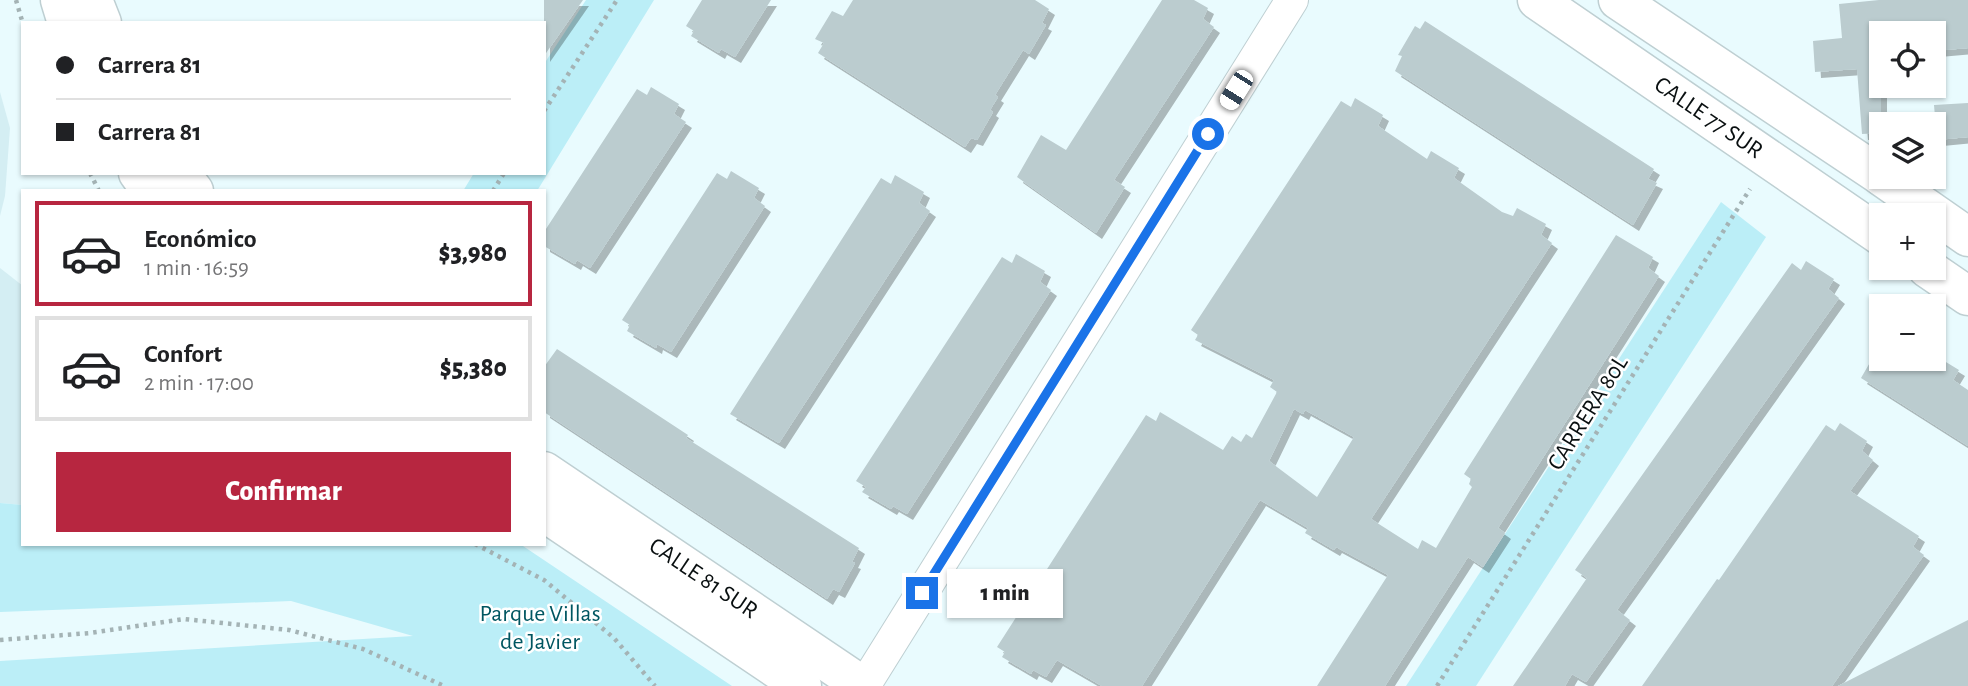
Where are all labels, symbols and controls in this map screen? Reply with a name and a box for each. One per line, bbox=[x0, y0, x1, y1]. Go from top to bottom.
map controls bbox=[1869, 21, 1946, 371]
button: locate bbox=[1869, 21, 1946, 98]
text: Carrera 81 bbox=[98, 52, 202, 78]
car bbox=[1216, 67, 1257, 113]
street label: CALLE 77 SUR bbox=[1650, 72, 1767, 163]
button: layers bbox=[1869, 112, 1946, 189]
route start bbox=[1192, 118, 1224, 150]
text: Carrera 81 bbox=[98, 119, 202, 145]
button: + bbox=[1869, 203, 1946, 280]
icon: car bbox=[60, 222, 123, 285]
text: Económico bbox=[144, 226, 257, 252]
text: $3,980 bbox=[438, 240, 507, 266]
text: 1 min · 16:59 bbox=[144, 257, 249, 280]
button: − bbox=[1869, 294, 1946, 371]
icon: car bbox=[60, 337, 123, 400]
text: Confort bbox=[144, 341, 222, 367]
street label: CARRERA 80L bbox=[1543, 352, 1633, 474]
text: $5,380 bbox=[440, 355, 507, 381]
text: 2 min · 17:00 bbox=[144, 372, 254, 395]
button: Confirmar bbox=[56, 452, 511, 532]
street label: CALLE 81 SUR bbox=[645, 533, 762, 623]
callout: 1 min bbox=[946, 568, 1062, 618]
route end bbox=[906, 577, 938, 609]
text: 1 min bbox=[981, 582, 1029, 605]
park label: Parque Villas de Javier bbox=[479, 602, 601, 654]

